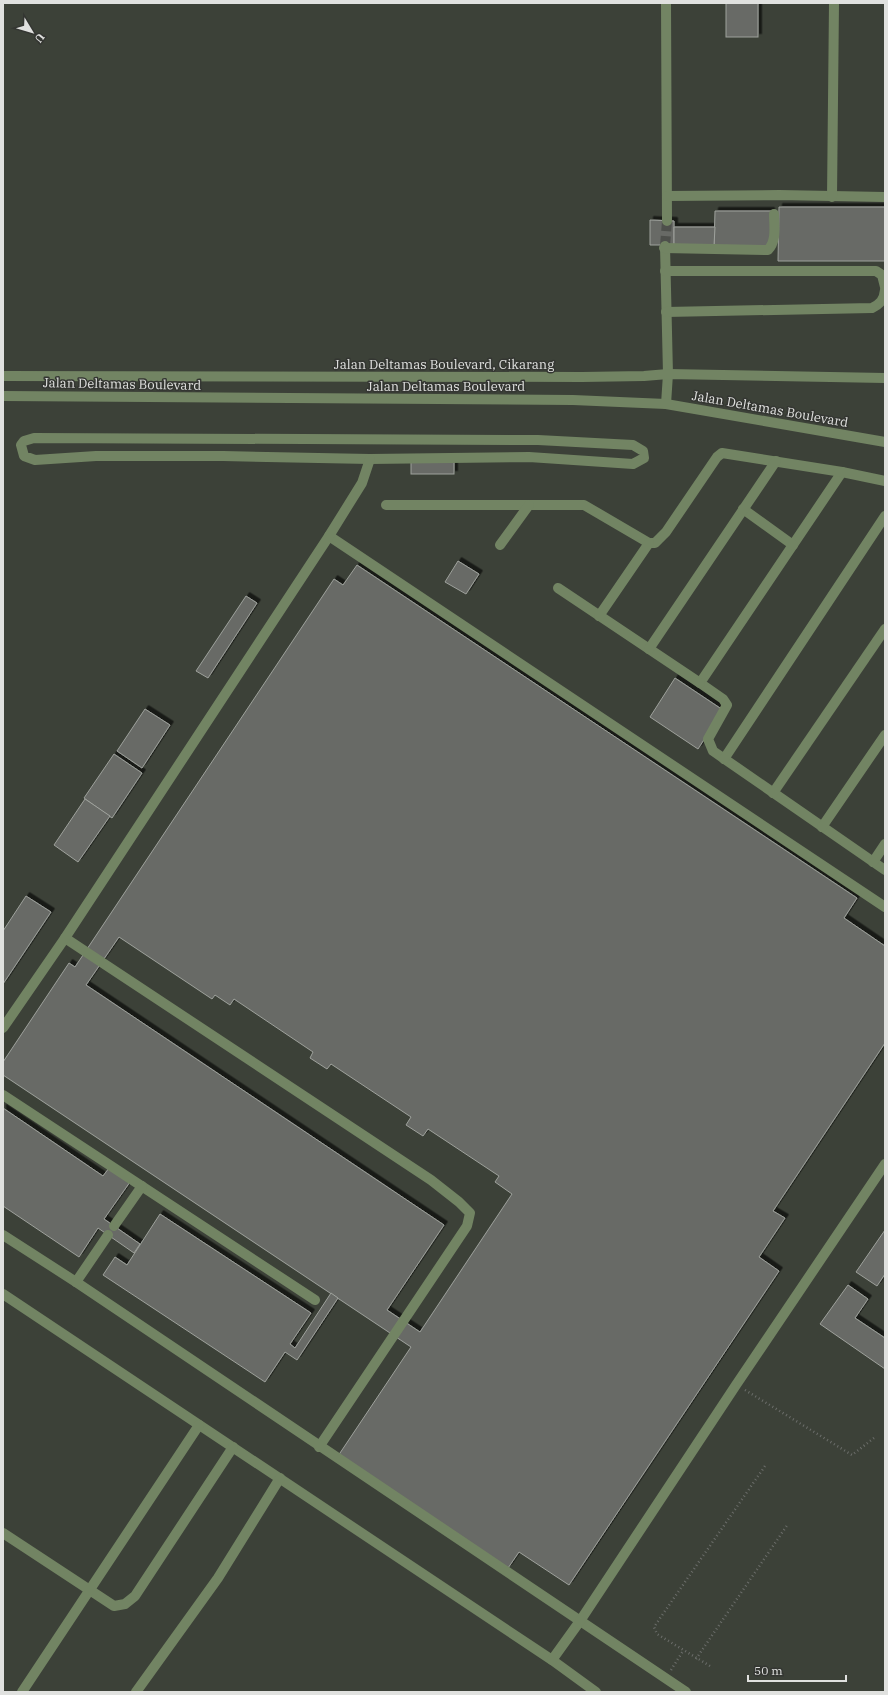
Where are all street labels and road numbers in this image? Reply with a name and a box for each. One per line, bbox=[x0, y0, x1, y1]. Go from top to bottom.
street label: Jalan Deltamas Boulevard, Cikarang bbox=[334, 356, 554, 373]
street label: Jalan Deltamas Boulevard bbox=[43, 374, 201, 394]
street label: Jalan Deltamas Boulevard bbox=[367, 378, 525, 395]
street label: Jalan Deltamas Boulevard bbox=[691, 387, 850, 431]

